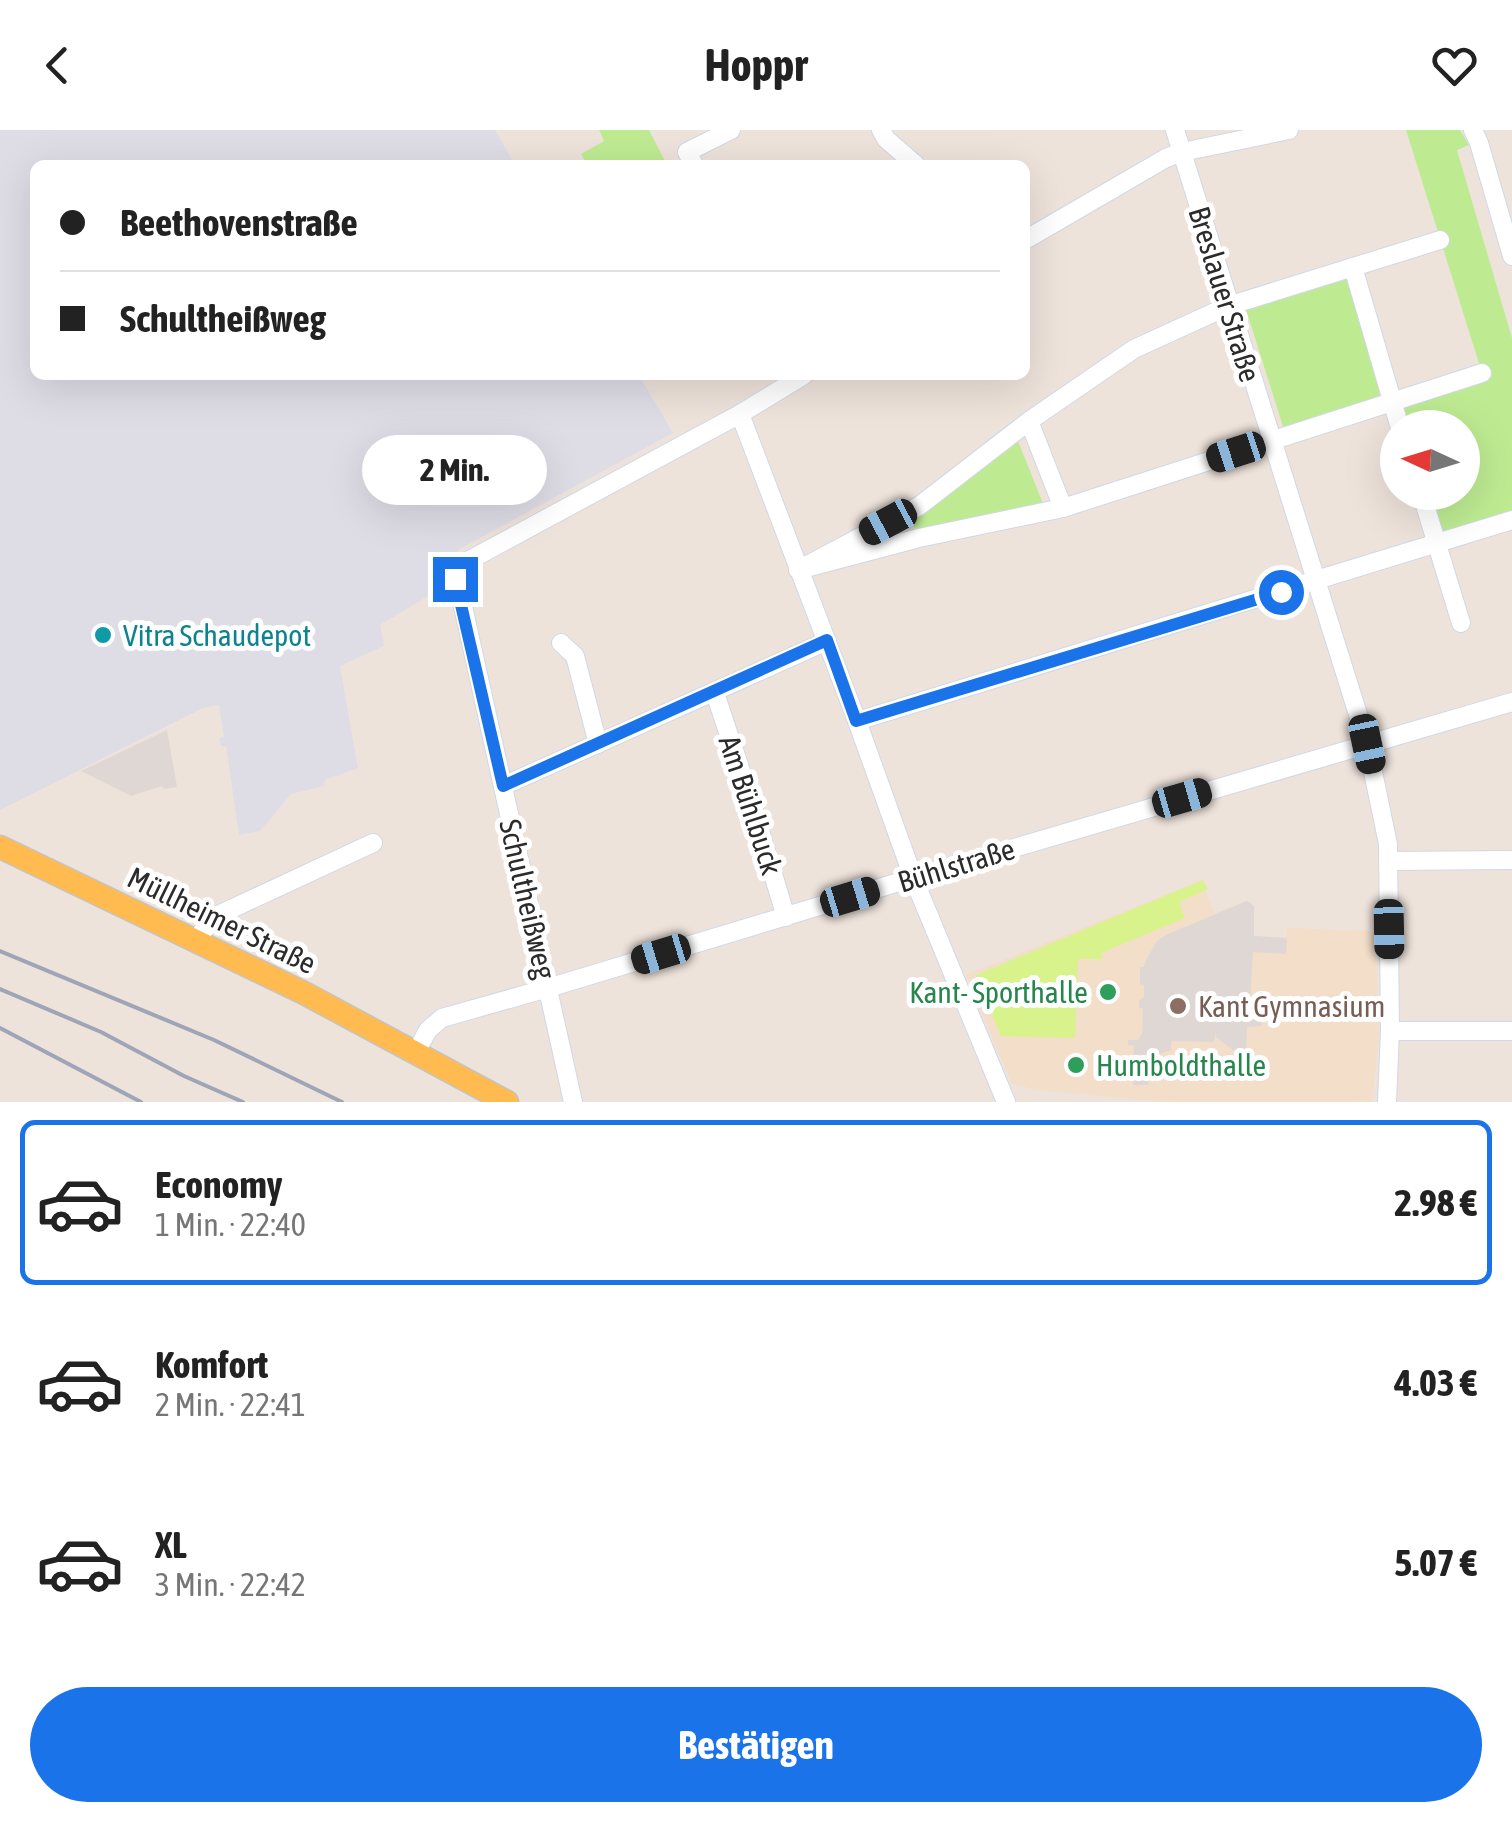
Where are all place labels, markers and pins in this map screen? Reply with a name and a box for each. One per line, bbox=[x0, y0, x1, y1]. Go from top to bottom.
place label: Vitra Schaudepot bbox=[123, 618, 311, 652]
marker: Vitra Schaudepot bbox=[92, 624, 114, 646]
place label: Kant- Sporthalle bbox=[909, 975, 1088, 1009]
marker: Kant- Sporthalle bbox=[1097, 981, 1119, 1003]
place label: Kant Gymnasium bbox=[1198, 989, 1385, 1023]
marker: Kant Gymnasium bbox=[1167, 995, 1189, 1017]
place label: Humboldthalle bbox=[1096, 1048, 1266, 1082]
marker: Humboldthalle bbox=[1065, 1054, 1087, 1076]

